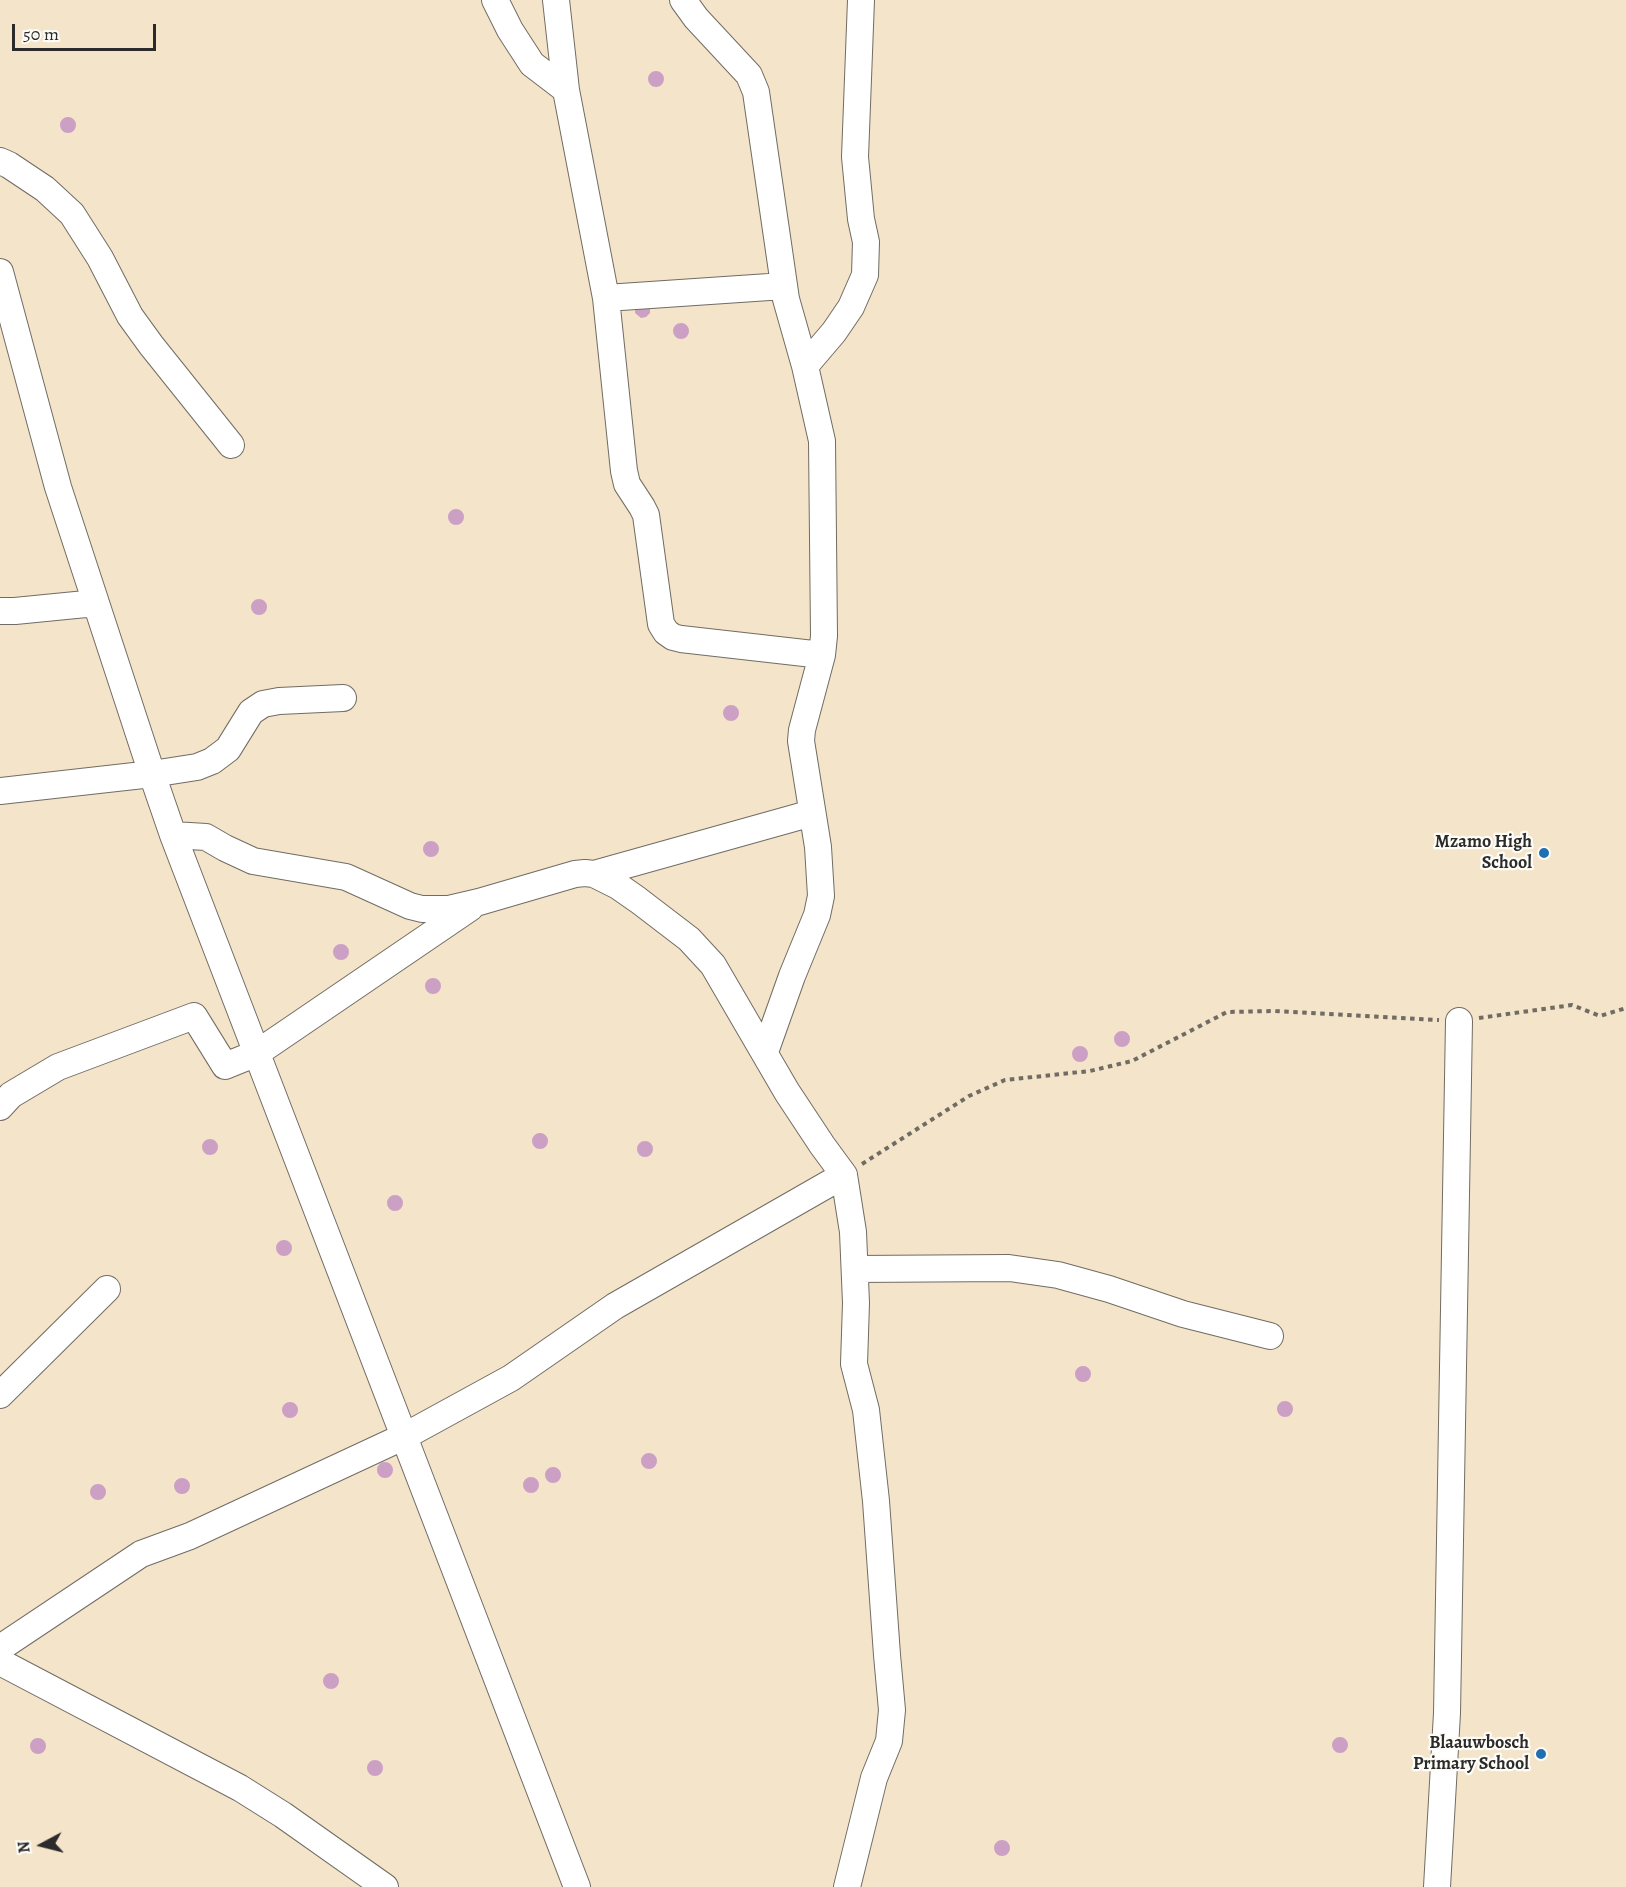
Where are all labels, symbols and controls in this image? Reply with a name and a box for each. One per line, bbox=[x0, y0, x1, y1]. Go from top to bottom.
scale bar bbox=[15, 12, 159, 50]
text: 50 m bbox=[23, 22, 59, 46]
place label: Mzamo High School bbox=[1435, 832, 1532, 874]
marker: Mzamo High School bbox=[1537, 846, 1551, 860]
place label: Blaauwbosch Primary School bbox=[1413, 1733, 1529, 1776]
marker: Blaauwbosch Primary School bbox=[1534, 1747, 1548, 1761]
north arrow bbox=[12, 1815, 72, 1875]
text: N bbox=[13, 1840, 36, 1854]

